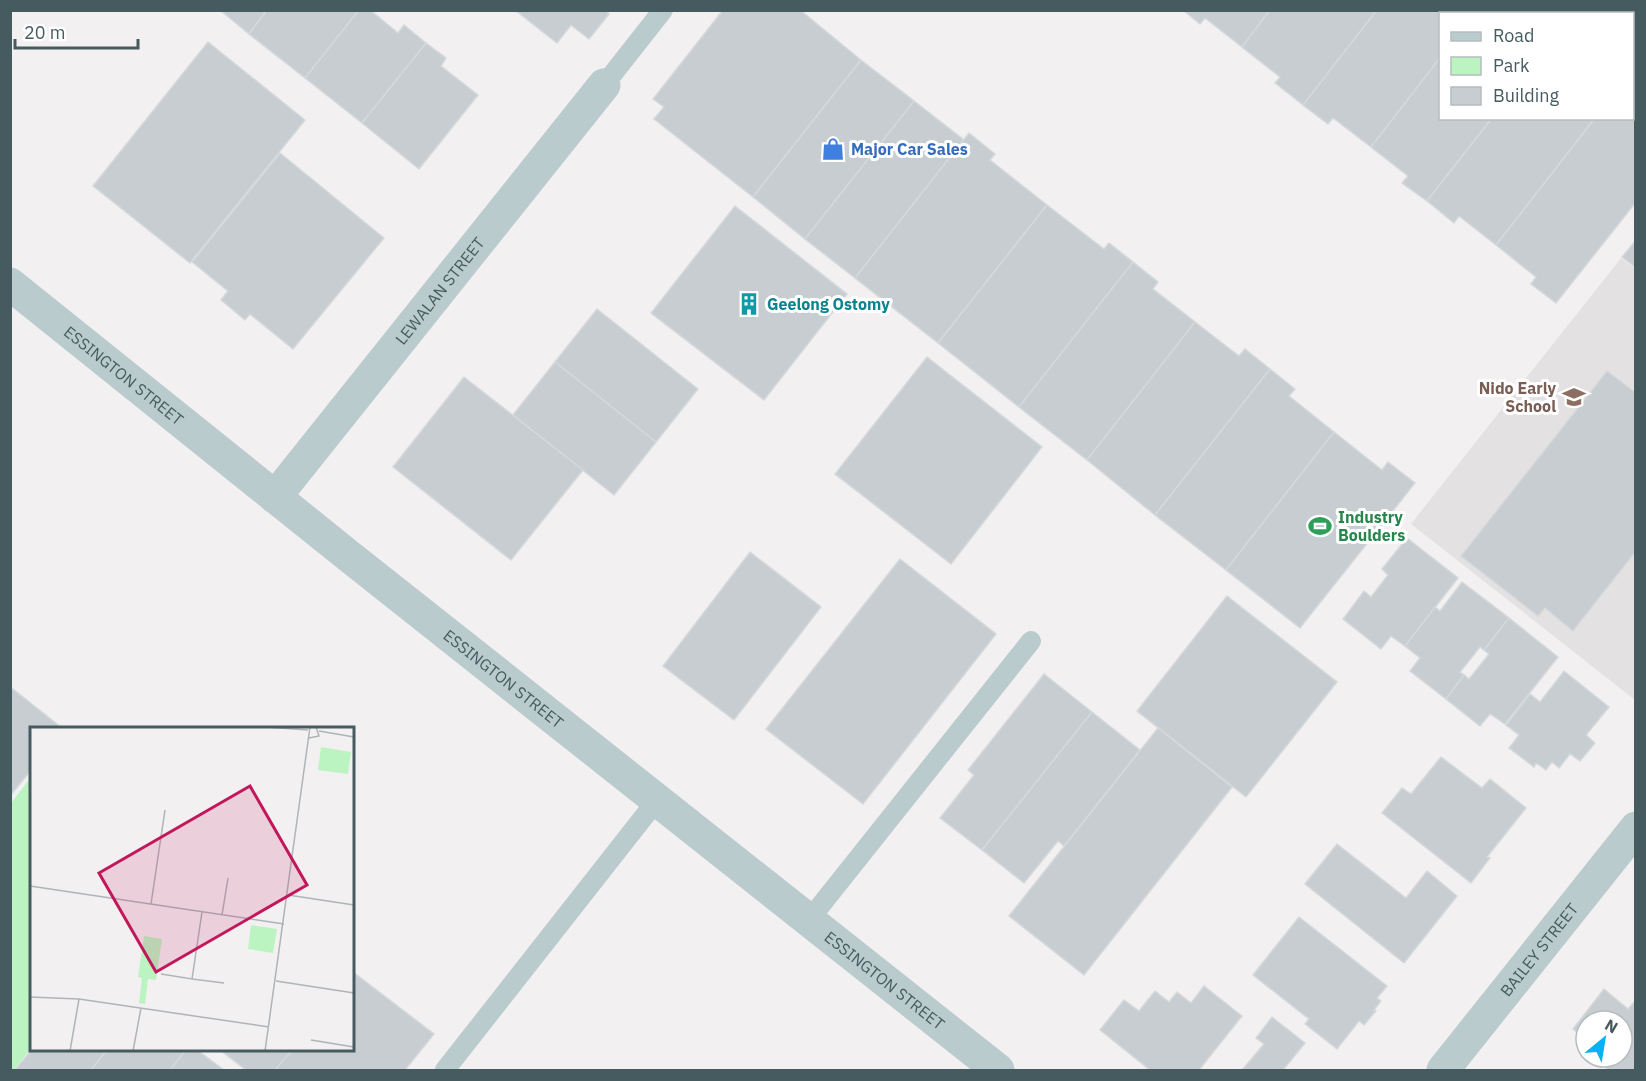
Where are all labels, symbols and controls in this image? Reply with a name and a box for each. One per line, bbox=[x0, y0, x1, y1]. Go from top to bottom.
scale bar bbox=[15, 12, 138, 50]
legend bbox=[1439, 12, 1634, 120]
text: 20 m bbox=[24, 21, 66, 44]
text: Road bbox=[1493, 24, 1534, 47]
text: Park bbox=[1493, 54, 1530, 77]
text: Building bbox=[1493, 84, 1560, 107]
shop icon: Major Car Sales bbox=[820, 136, 846, 162]
place label: Major Car Sales bbox=[851, 139, 968, 159]
street label: LEWALAN STREET bbox=[391, 233, 489, 348]
building icon: Geelong Ostomy bbox=[736, 291, 762, 317]
place label: Geelong Ostomy bbox=[767, 294, 890, 314]
street label: ESSINGTON STREET bbox=[60, 321, 188, 429]
place label: Nido Early School bbox=[1479, 378, 1556, 416]
school or university icon: Nido Early School bbox=[1561, 384, 1587, 410]
place label: Industry Boulders bbox=[1338, 507, 1405, 545]
sports icon: Industry Boulders bbox=[1307, 513, 1333, 539]
street label: ESSINGTON STREET bbox=[440, 625, 568, 732]
inset map bbox=[30, 727, 354, 1051]
street label: BAILEY STREET bbox=[1496, 899, 1582, 1000]
street label: ESSINGTON STREET bbox=[821, 927, 949, 1034]
north arrow bbox=[1574, 1009, 1634, 1069]
text: N bbox=[1601, 1014, 1622, 1038]

